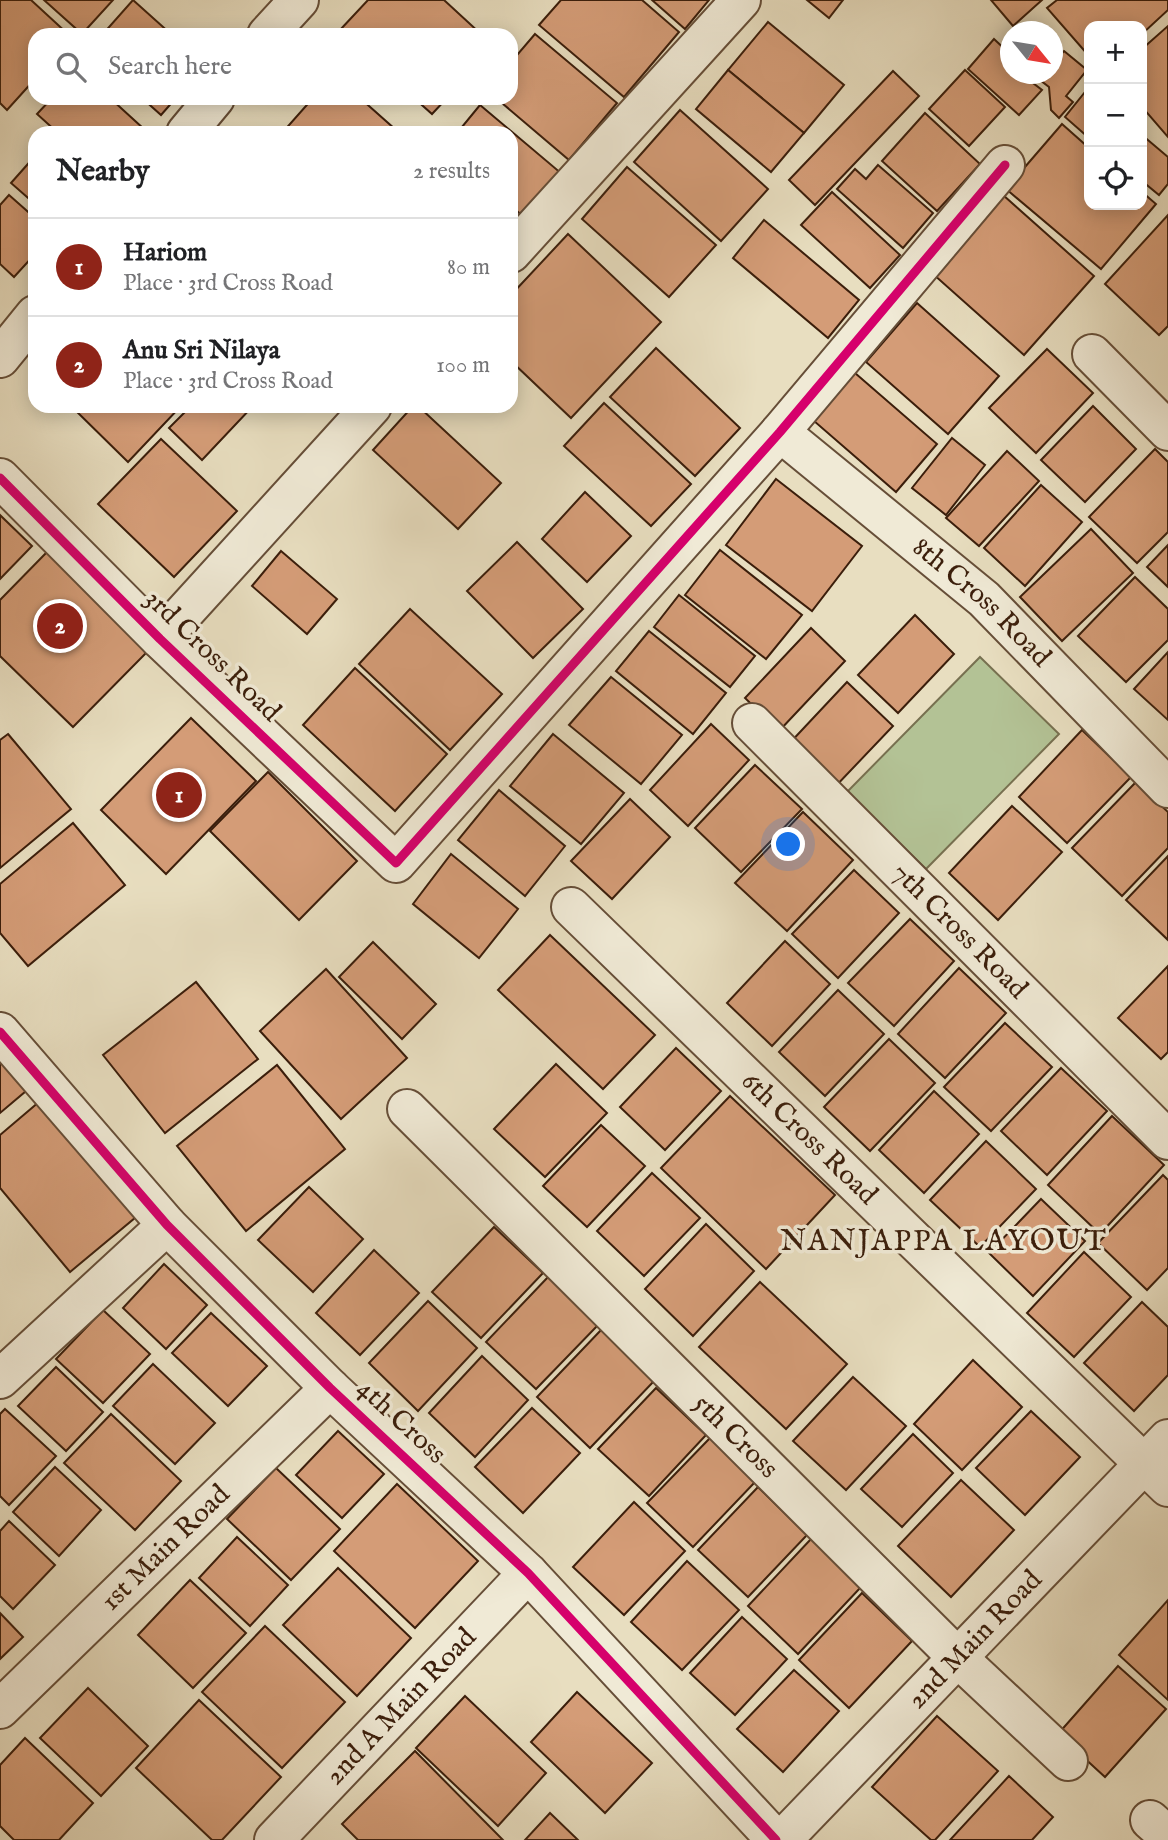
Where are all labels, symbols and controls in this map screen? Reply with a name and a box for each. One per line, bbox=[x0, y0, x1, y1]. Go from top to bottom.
north arrow bbox=[1000, 21, 1063, 84]
map controls bbox=[1084, 21, 1147, 210]
button: + bbox=[1084, 21, 1147, 84]
search box bbox=[28, 28, 518, 105]
icon: search bbox=[52, 48, 90, 86]
text: Search here bbox=[108, 50, 232, 83]
button: − bbox=[1084, 84, 1147, 147]
button: locate bbox=[1084, 147, 1147, 210]
text: Nearby bbox=[56, 153, 149, 191]
text: 2 results bbox=[413, 157, 490, 186]
text: Hariom bbox=[123, 236, 207, 269]
text: 1 bbox=[75, 253, 83, 282]
text: 80 m bbox=[447, 253, 490, 282]
text: Place · 3rd Cross Road bbox=[123, 269, 333, 298]
text: Anu Sri Nilaya bbox=[123, 334, 280, 367]
text: 2 bbox=[74, 351, 84, 380]
text: 100 m bbox=[436, 351, 490, 380]
text: Place · 3rd Cross Road bbox=[123, 367, 333, 396]
street label: 8th Cross Road bbox=[905, 530, 1058, 675]
street label: 3rd Cross Road bbox=[136, 582, 288, 730]
pin: 2 bbox=[37, 600, 83, 652]
pin: 1 bbox=[156, 769, 202, 821]
your location bbox=[771, 827, 805, 861]
street label: 7th Cross Road bbox=[884, 856, 1035, 1007]
street label: 6th Cross Road bbox=[733, 1064, 885, 1213]
district label: NANJAPPA LAYOUT bbox=[780, 1223, 1108, 1261]
street label: 4th Cross bbox=[349, 1372, 453, 1472]
street label: 5th Cross bbox=[686, 1387, 786, 1486]
street label: 1st Main Road bbox=[94, 1477, 237, 1618]
street label: 2nd Main Road bbox=[900, 1563, 1050, 1716]
street label: 2nd A Main Road bbox=[318, 1621, 484, 1793]

